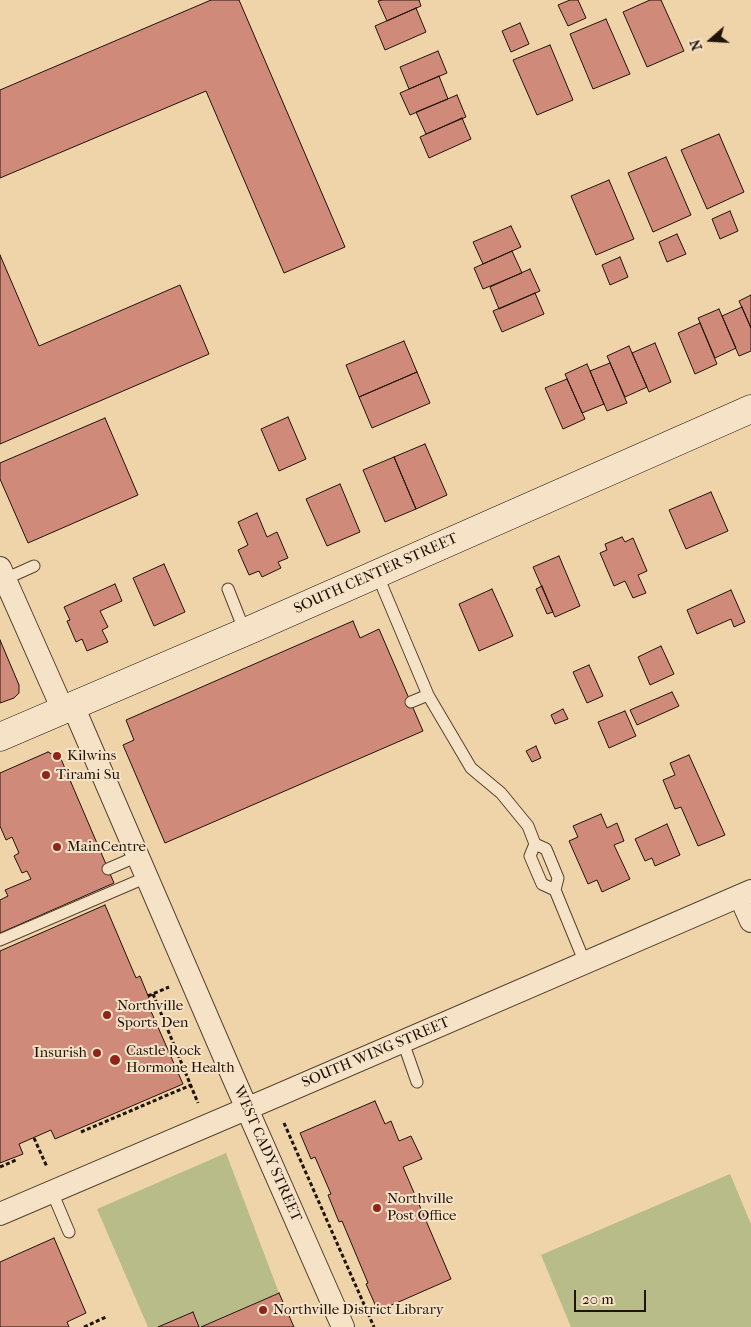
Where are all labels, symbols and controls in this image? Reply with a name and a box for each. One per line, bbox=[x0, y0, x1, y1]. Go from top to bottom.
north arrow bbox=[686, 15, 736, 65]
text: N bbox=[687, 37, 706, 53]
street label: SOUTH CENTER STREET bbox=[291, 530, 461, 618]
place label: Kilwins bbox=[67, 747, 116, 765]
marker: Kilwins bbox=[51, 750, 63, 762]
place label: Tirami Su bbox=[56, 766, 120, 784]
marker: Tirami Su bbox=[40, 769, 52, 781]
place label: MainCentre bbox=[67, 838, 146, 856]
marker: MainCentre bbox=[51, 841, 63, 853]
place label: Northville Sports Den bbox=[117, 997, 189, 1032]
marker: Northville Sports Den bbox=[101, 1009, 113, 1021]
street label: SOUTH WING STREET bbox=[299, 1014, 453, 1092]
place label: Castle Rock Hormone Health bbox=[126, 1042, 235, 1077]
place label: Insurish bbox=[34, 1044, 87, 1062]
marker: Insurish bbox=[91, 1047, 103, 1059]
marker: Castle Rock Hormone Health bbox=[108, 1053, 122, 1067]
street label: WEST CADY STREET bbox=[229, 1083, 305, 1225]
place label: Northville Post Office bbox=[387, 1190, 456, 1225]
marker: Northville Post Office bbox=[371, 1202, 383, 1214]
scale bar bbox=[576, 1280, 648, 1312]
text: 20 m bbox=[582, 1290, 614, 1308]
place label: Northville District Library bbox=[273, 1301, 444, 1319]
marker: Northville District Library bbox=[257, 1304, 269, 1316]

